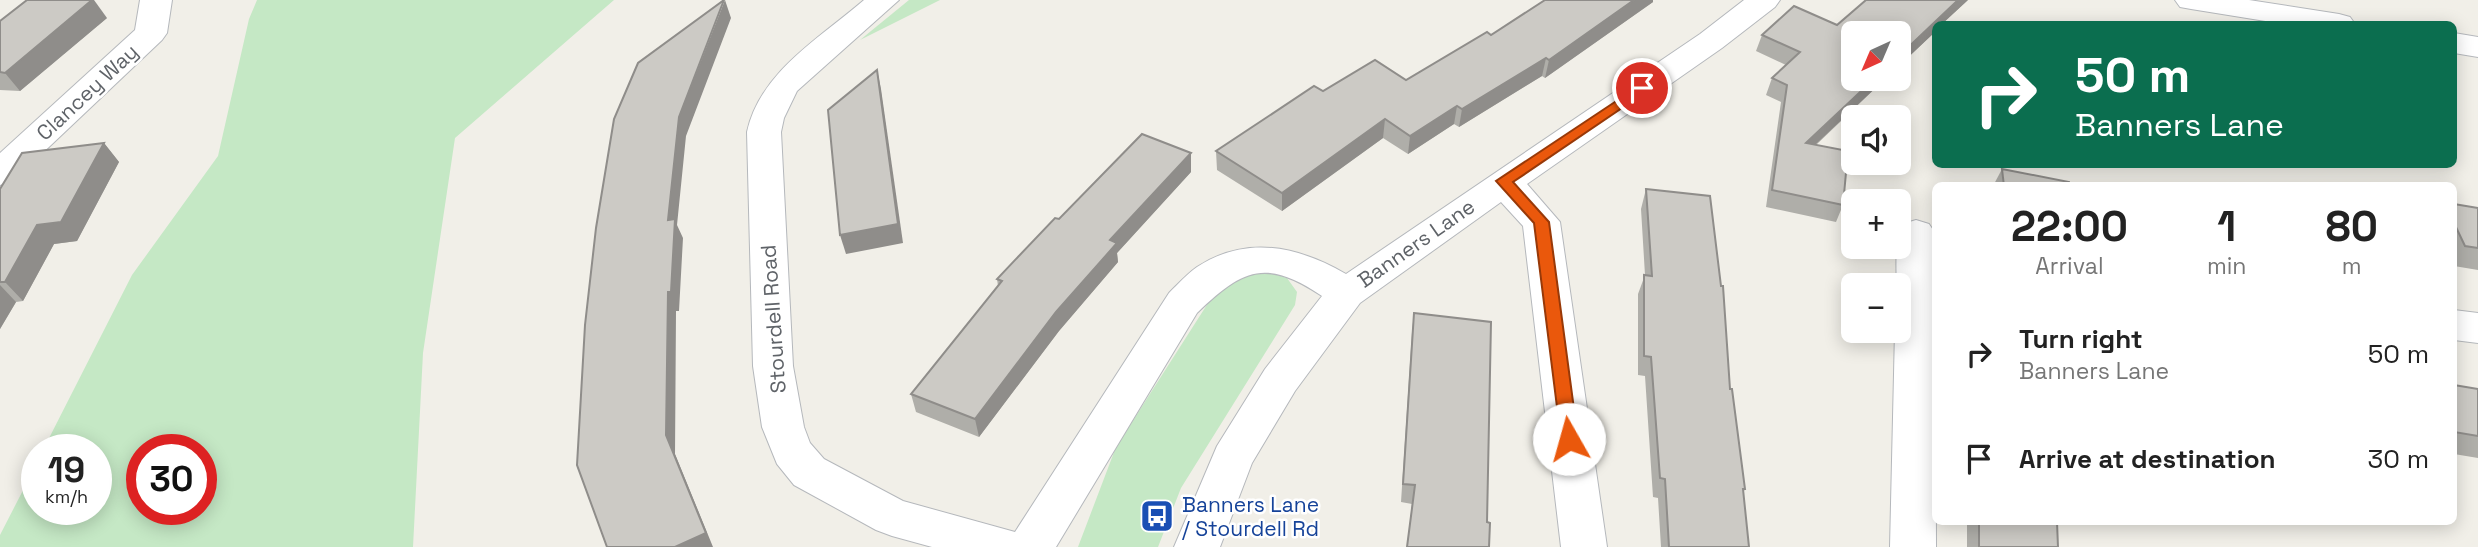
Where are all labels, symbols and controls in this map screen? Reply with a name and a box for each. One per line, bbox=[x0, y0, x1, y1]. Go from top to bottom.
north arrow bbox=[1841, 21, 1911, 91]
map controls bbox=[1841, 21, 1911, 343]
street label: Clancey Way bbox=[30, 38, 144, 146]
text: 50 m bbox=[2075, 44, 2190, 106]
icon: right bbox=[1960, 49, 2051, 140]
pin bbox=[1612, 58, 1672, 118]
icon: arrive bbox=[1623, 69, 1661, 107]
button: sound bbox=[1841, 105, 1911, 175]
text: Banners Lane bbox=[2075, 105, 2284, 145]
button: + bbox=[1841, 189, 1911, 259]
street label: Banners Lane bbox=[1352, 193, 1480, 293]
text: 22:00 bbox=[2011, 200, 2128, 253]
text: 1 bbox=[2217, 200, 2236, 253]
text: 80 bbox=[2326, 200, 2378, 253]
street label: Stourdell Road bbox=[754, 244, 792, 394]
text: Arrival bbox=[2035, 251, 2104, 281]
text: min bbox=[2207, 251, 2246, 281]
text: m bbox=[2342, 251, 2362, 281]
button: − bbox=[1841, 273, 1911, 343]
text: Turn right bbox=[2019, 322, 2143, 356]
icon: right bbox=[1960, 335, 1998, 373]
text: 50 m bbox=[2368, 337, 2429, 371]
text: Banners Lane bbox=[2019, 356, 2169, 386]
position arrow bbox=[1532, 402, 1606, 476]
speed limit sign: 30 bbox=[126, 434, 217, 525]
icon: arrive bbox=[1960, 440, 1998, 478]
text: Arrive at destination bbox=[2019, 442, 2276, 476]
text: 30 m bbox=[2368, 442, 2429, 476]
text: 19 bbox=[48, 448, 85, 492]
text: km/h bbox=[45, 485, 88, 508]
place label: Banners Lane / Stourdell Rd bbox=[1182, 491, 1319, 542]
bus stop icon: Banners Lane / Stourdell Rd bbox=[1138, 497, 1176, 535]

